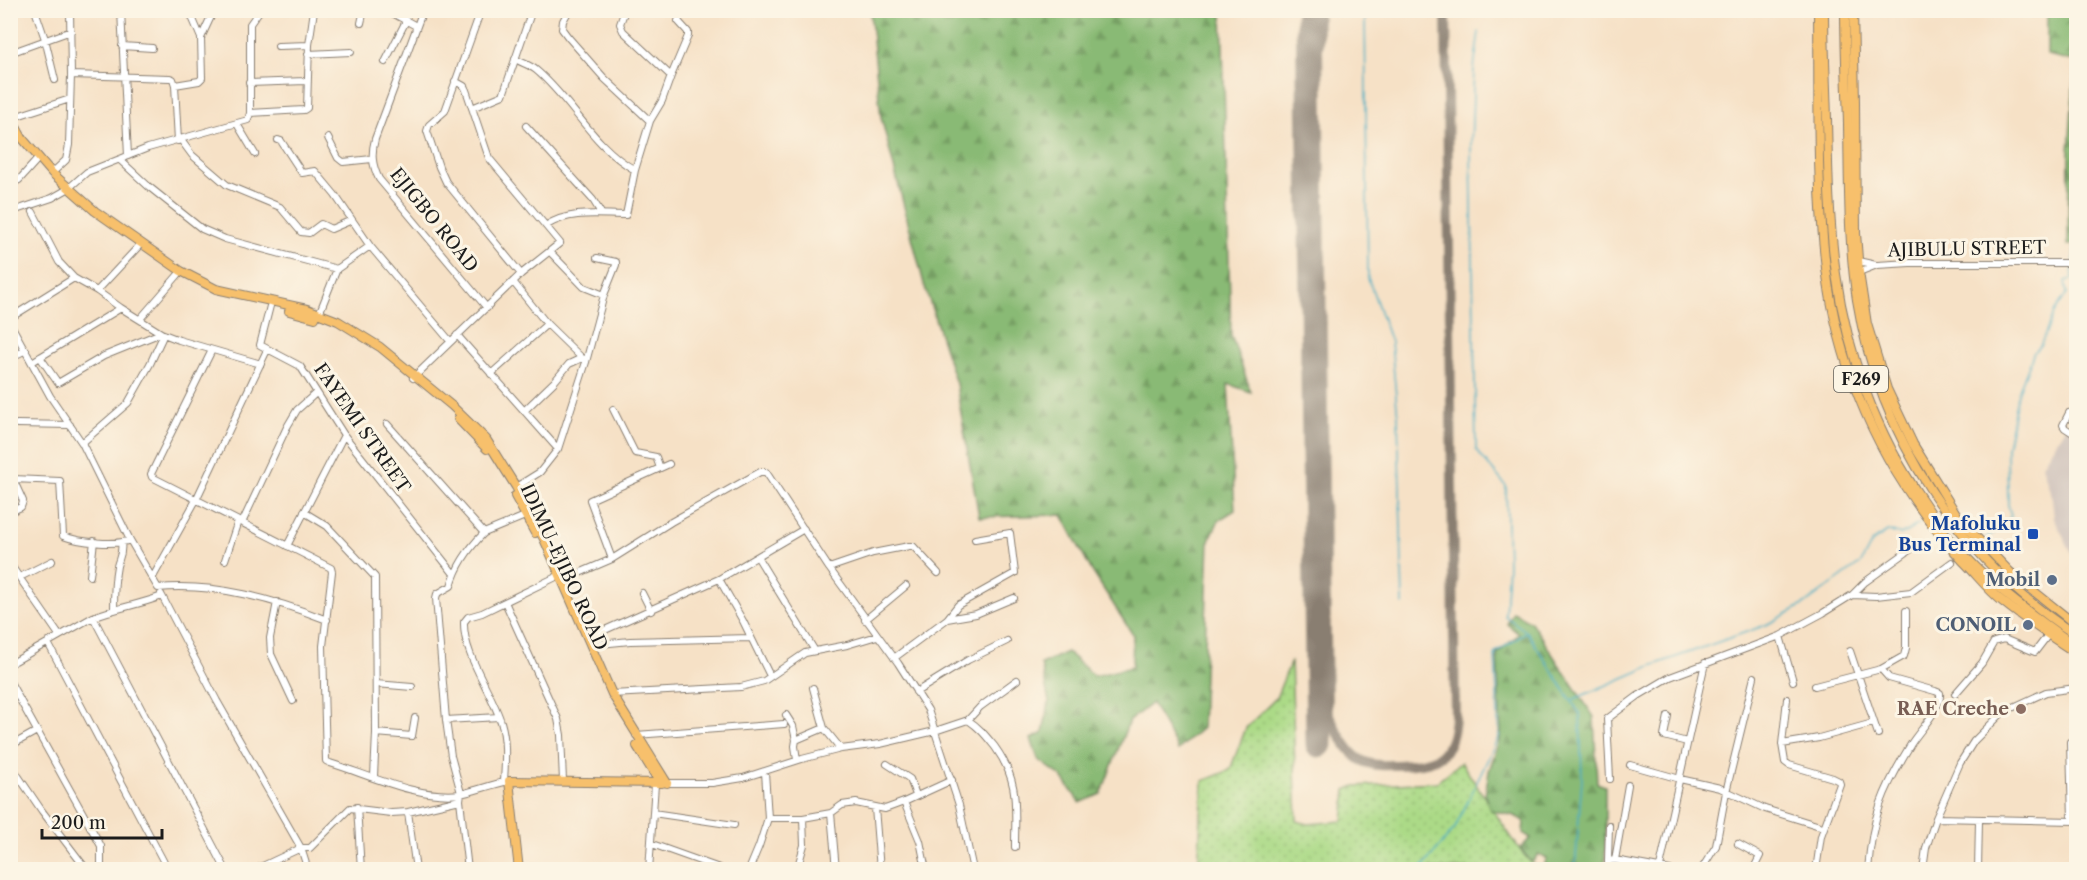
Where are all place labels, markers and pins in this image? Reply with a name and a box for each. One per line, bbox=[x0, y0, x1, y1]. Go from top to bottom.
place label: Mafoluku Bus Terminal bbox=[1898, 513, 2021, 556]
marker: Mafoluku Bus Terminal bbox=[2026, 527, 2040, 541]
place label: Mobil bbox=[1985, 569, 2040, 591]
marker: Mobil bbox=[2045, 573, 2059, 587]
place label: CONOIL bbox=[1936, 614, 2017, 636]
marker: CONOIL bbox=[2021, 618, 2035, 632]
place label: RAE Creche bbox=[1897, 698, 2009, 720]
marker: RAE Creche bbox=[2014, 702, 2028, 716]

